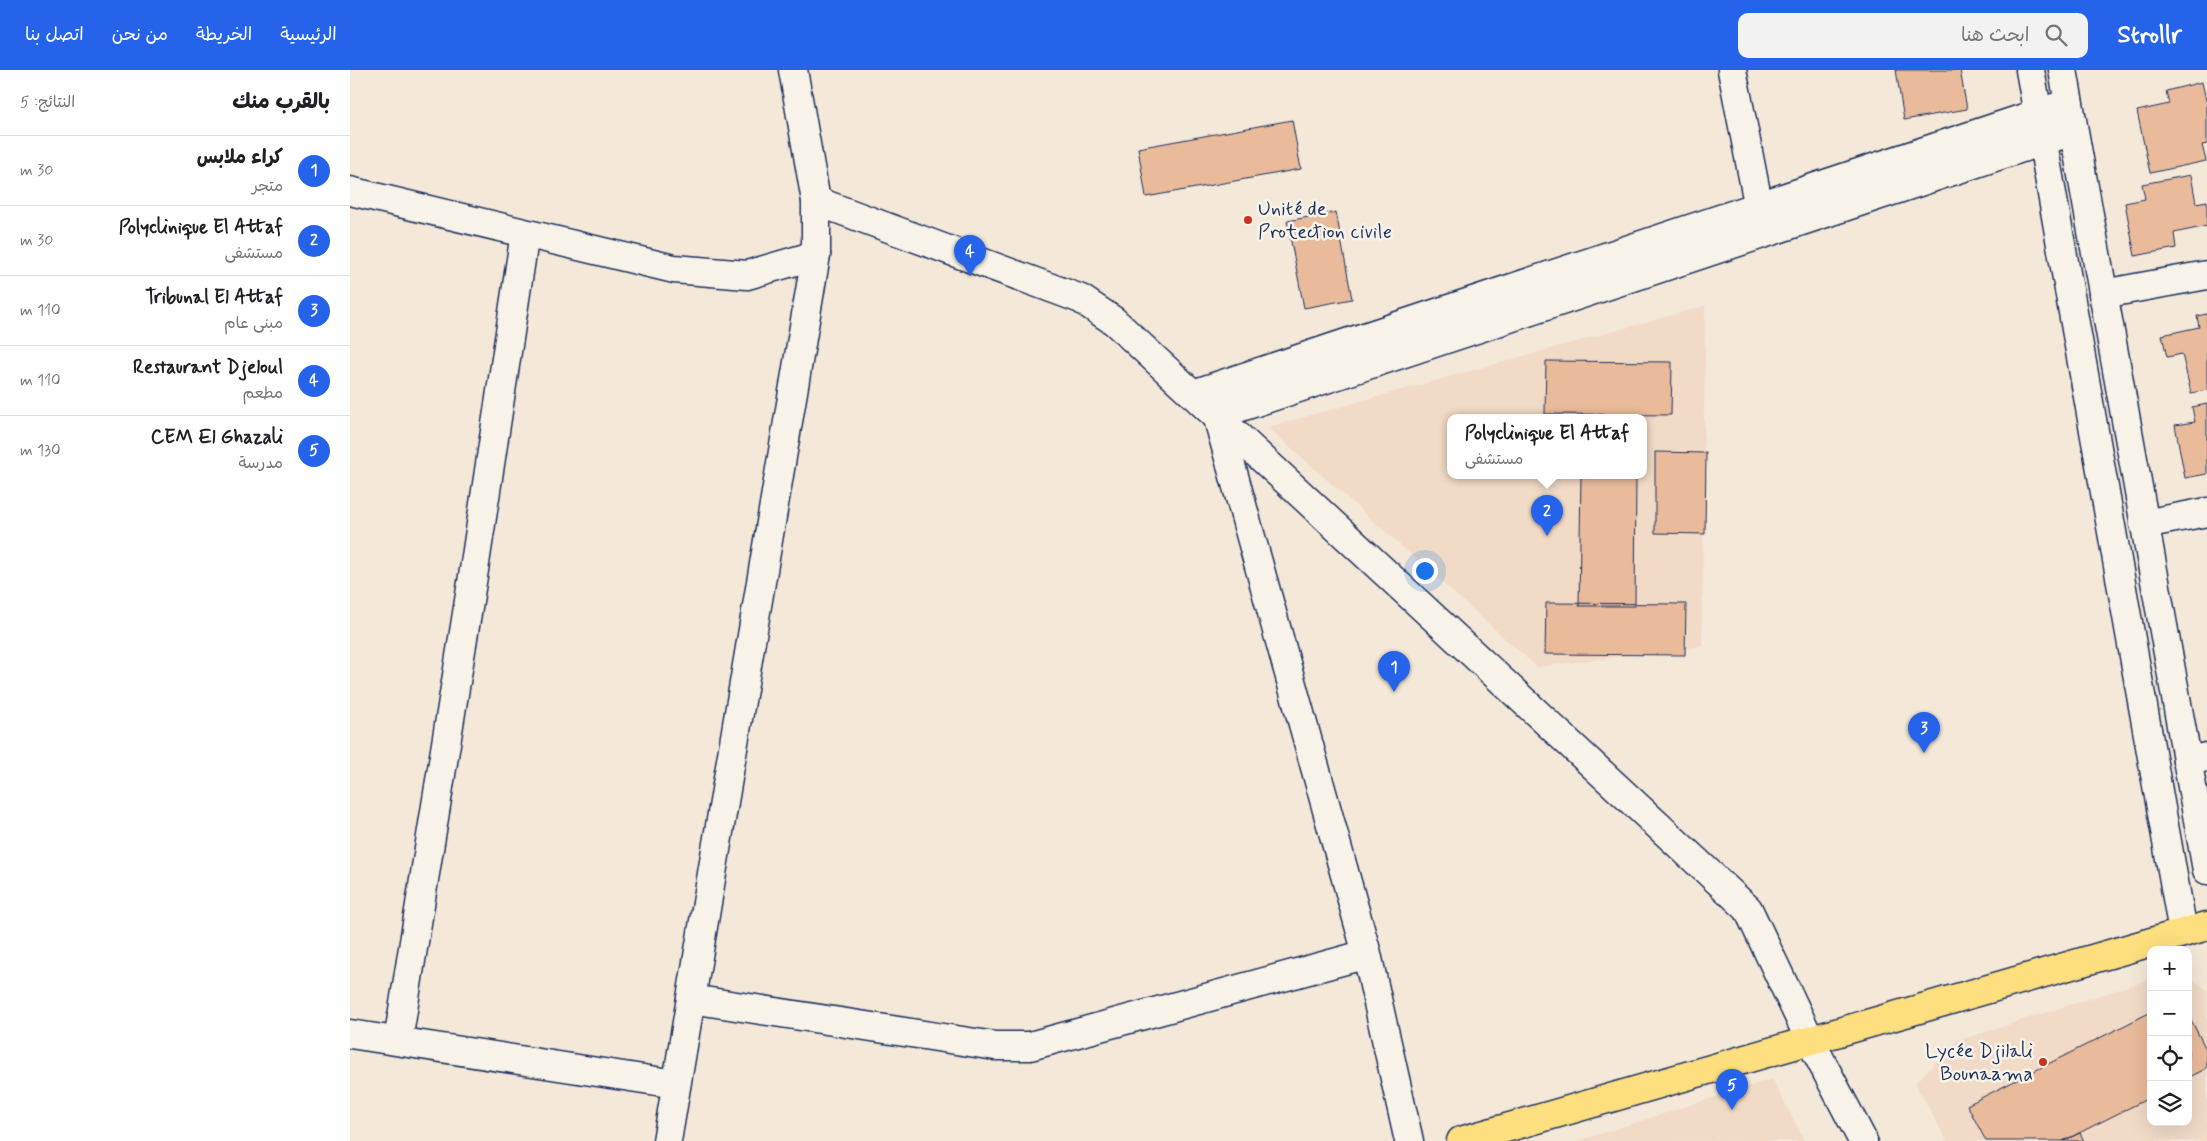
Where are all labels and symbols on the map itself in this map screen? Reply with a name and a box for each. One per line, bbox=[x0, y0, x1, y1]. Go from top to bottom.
place label: Unité de Protection civile bbox=[1258, 196, 1392, 246]
marker: Unité de Protection civile bbox=[1242, 214, 1254, 226]
pin: 4 bbox=[954, 235, 986, 276]
pin: 2 bbox=[1531, 495, 1563, 536]
your location bbox=[1412, 558, 1438, 584]
pin: 1 bbox=[1378, 651, 1410, 692]
pin: 3 bbox=[1908, 712, 1940, 753]
place label: Lycée Djilali Bounaama bbox=[1925, 1038, 2033, 1088]
marker: Lycée Djilali Bounaama bbox=[2037, 1056, 2049, 1068]
pin: 5 bbox=[1716, 1069, 1748, 1110]

